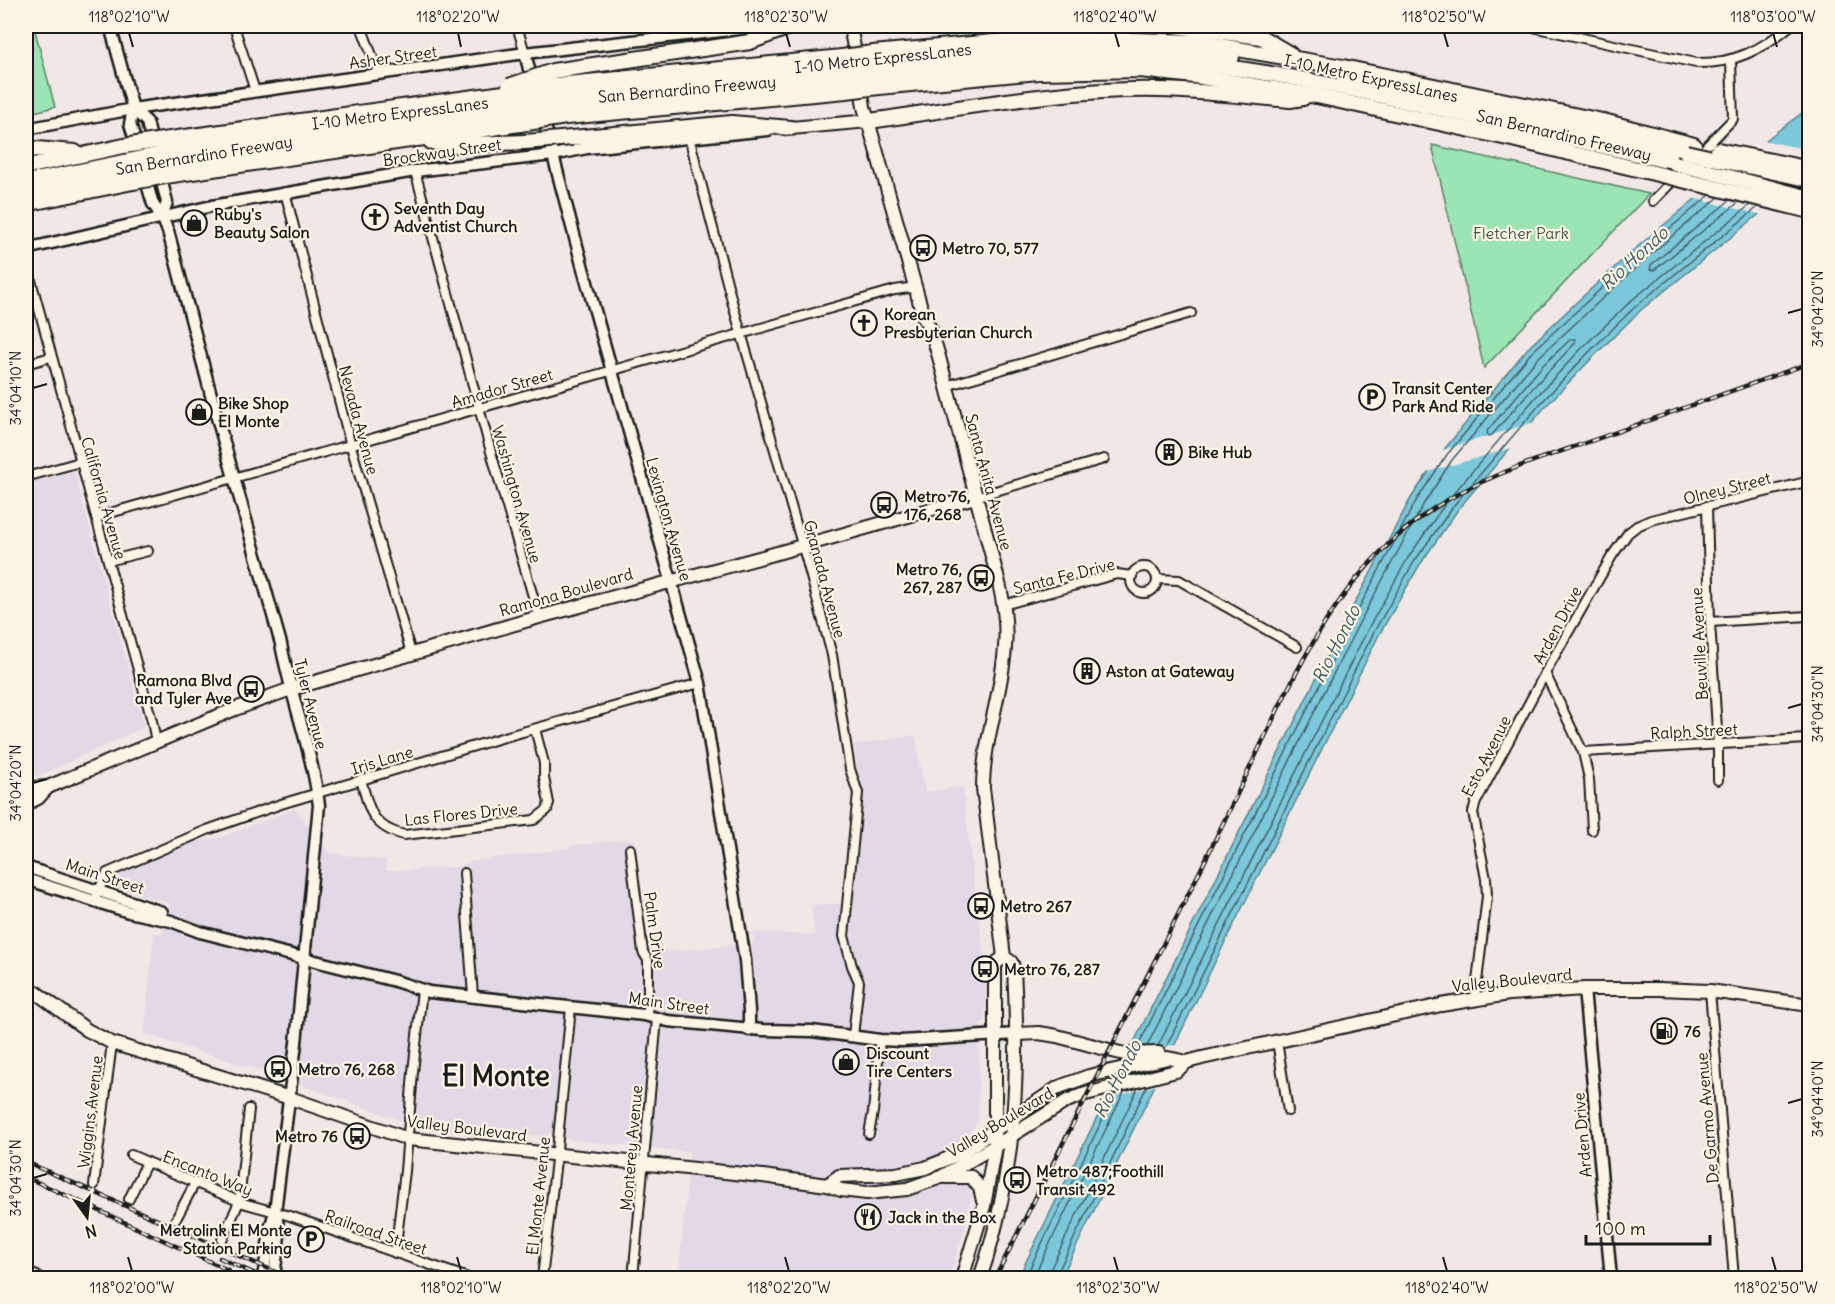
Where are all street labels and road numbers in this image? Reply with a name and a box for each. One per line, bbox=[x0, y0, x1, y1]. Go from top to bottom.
street label: I-10 Metro ExpressLanes bbox=[794, 39, 972, 77]
street label: Asher Street bbox=[348, 41, 439, 73]
street label: I-10 Metro ExpressLanes bbox=[1282, 50, 1460, 106]
street label: San Bernardino Freeway bbox=[597, 71, 777, 107]
street label: I-10 Metro ExpressLanes bbox=[311, 92, 489, 134]
street label: San Bernardino Freeway bbox=[1475, 105, 1653, 165]
street label: San Bernardino Freeway bbox=[114, 131, 294, 179]
street label: Brockway Street bbox=[381, 134, 503, 170]
street label: Nevada Avenue bbox=[335, 363, 383, 477]
street label: Amador Street bbox=[449, 364, 556, 412]
street label: Santa Anita Avenue bbox=[961, 412, 1017, 552]
street label: Washington Avenue bbox=[488, 423, 546, 565]
street label: California Avenue bbox=[77, 434, 131, 562]
street label: Lexington Avenue bbox=[642, 455, 696, 583]
street label: Olney Street bbox=[1681, 467, 1773, 509]
street label: Granada Avenue bbox=[800, 518, 850, 640]
street label: Santa Fe Drive bbox=[1011, 554, 1117, 598]
street label: Ramona Boulevard bbox=[497, 563, 635, 621]
street label: Arden Drive bbox=[1528, 583, 1586, 667]
street label: Beuville Avenue bbox=[1686, 587, 1712, 701]
street label: Tyler Avenue bbox=[290, 657, 332, 751]
street label: Esto Avenue bbox=[1457, 712, 1515, 800]
street label: Ralph Street bbox=[1650, 719, 1739, 743]
street label: Iris Lane bbox=[349, 741, 415, 779]
street label: Las Flores Drive bbox=[403, 798, 519, 830]
street label: Main Street bbox=[63, 854, 147, 898]
street label: Palm Drive bbox=[640, 890, 670, 970]
street label: Valley Boulevard bbox=[1451, 964, 1573, 996]
street label: Main Street bbox=[627, 987, 711, 1019]
street label: De Garmo Avenue bbox=[1691, 1052, 1723, 1184]
street label: Wiggins Avenue bbox=[73, 1054, 107, 1170]
street label: Valley Boulevard bbox=[943, 1082, 1057, 1162]
street label: Monterey Avenue bbox=[616, 1084, 646, 1212]
street label: Arden Drive bbox=[1568, 1092, 1596, 1178]
street label: Valley Boulevard bbox=[406, 1111, 528, 1145]
street label: El Monte Avenue bbox=[522, 1136, 554, 1256]
street label: Encanto Way bbox=[160, 1146, 256, 1200]
street label: Railroad Street bbox=[322, 1205, 430, 1259]

